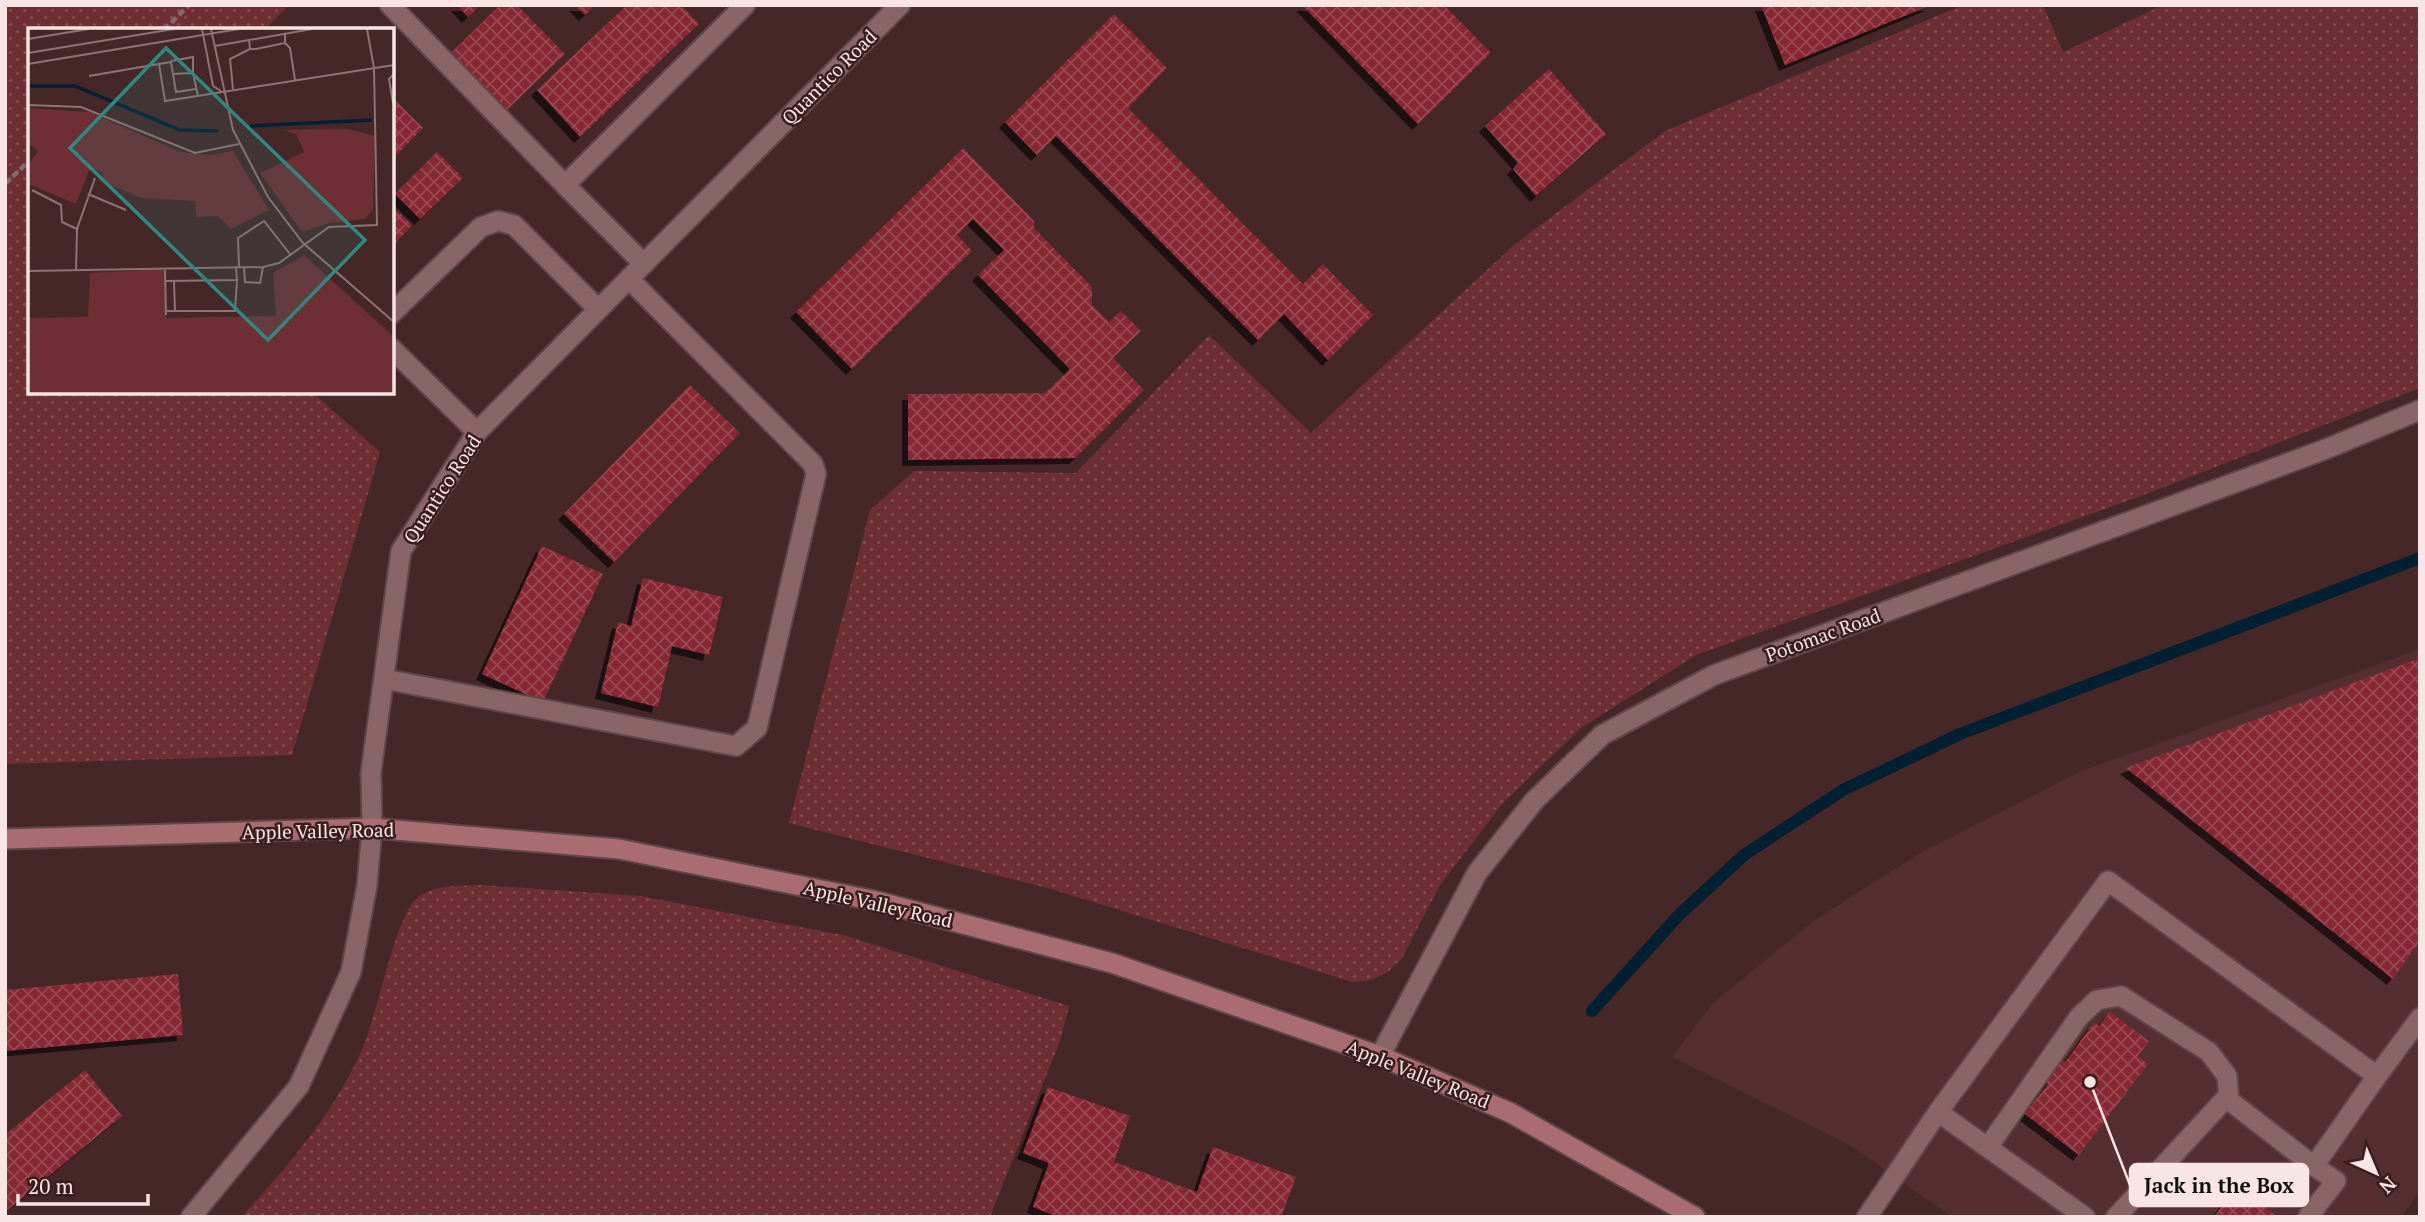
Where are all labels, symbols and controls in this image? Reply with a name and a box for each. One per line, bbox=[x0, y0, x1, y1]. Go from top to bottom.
street label: Quantico Road bbox=[776, 23, 882, 130]
inset map bbox=[28, 28, 394, 394]
street label: Quantico Road bbox=[397, 429, 486, 548]
street label: Potomac Road bbox=[1762, 602, 1884, 667]
street label: Apple Valley Road bbox=[242, 817, 395, 844]
street label: Apple Valley Road bbox=[801, 874, 955, 933]
street label: Apple Valley Road bbox=[1343, 1033, 1494, 1114]
north arrow bbox=[2341, 1138, 2411, 1208]
scale bar bbox=[18, 1162, 147, 1206]
callout: Jack in the Box bbox=[2130, 1164, 2308, 1206]
text: Jack in the Box bbox=[2144, 1171, 2294, 1199]
text: 20 m bbox=[28, 1172, 74, 1200]
text: N bbox=[2374, 1172, 2402, 1200]

